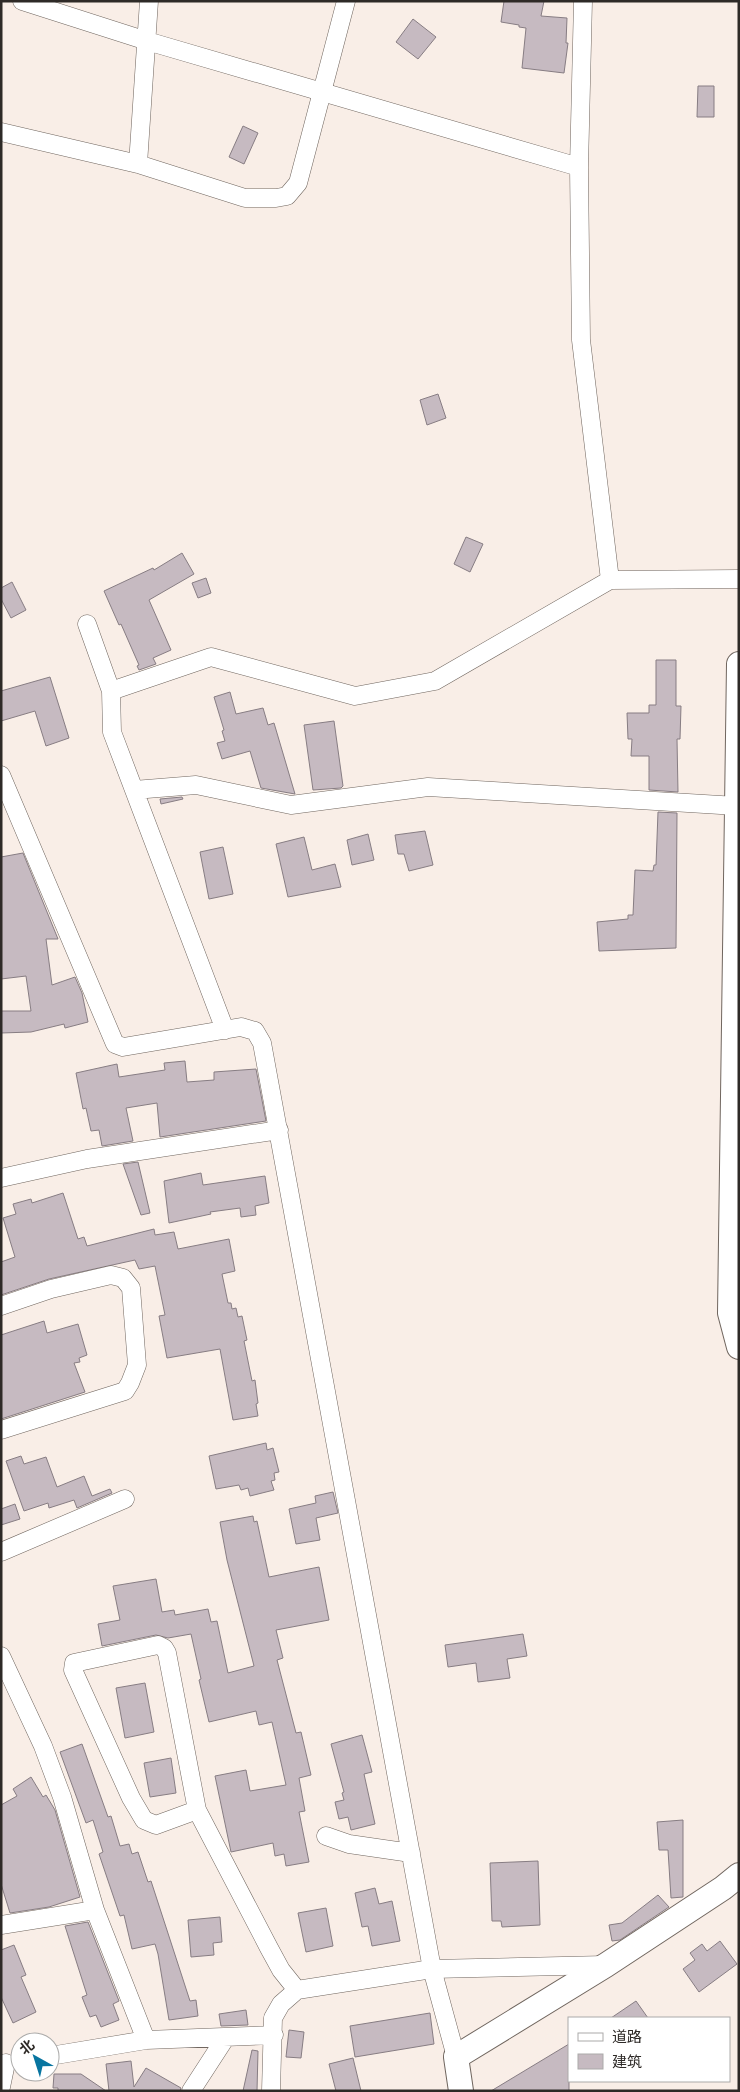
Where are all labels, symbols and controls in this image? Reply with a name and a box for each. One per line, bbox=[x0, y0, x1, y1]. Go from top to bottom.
legend bbox=[568, 2017, 730, 2082]
text: 道路 bbox=[612, 2028, 642, 2046]
north arrow bbox=[10, 2032, 60, 2082]
text: 北 bbox=[16, 2036, 38, 2058]
text: 建筑 bbox=[612, 2053, 642, 2071]

